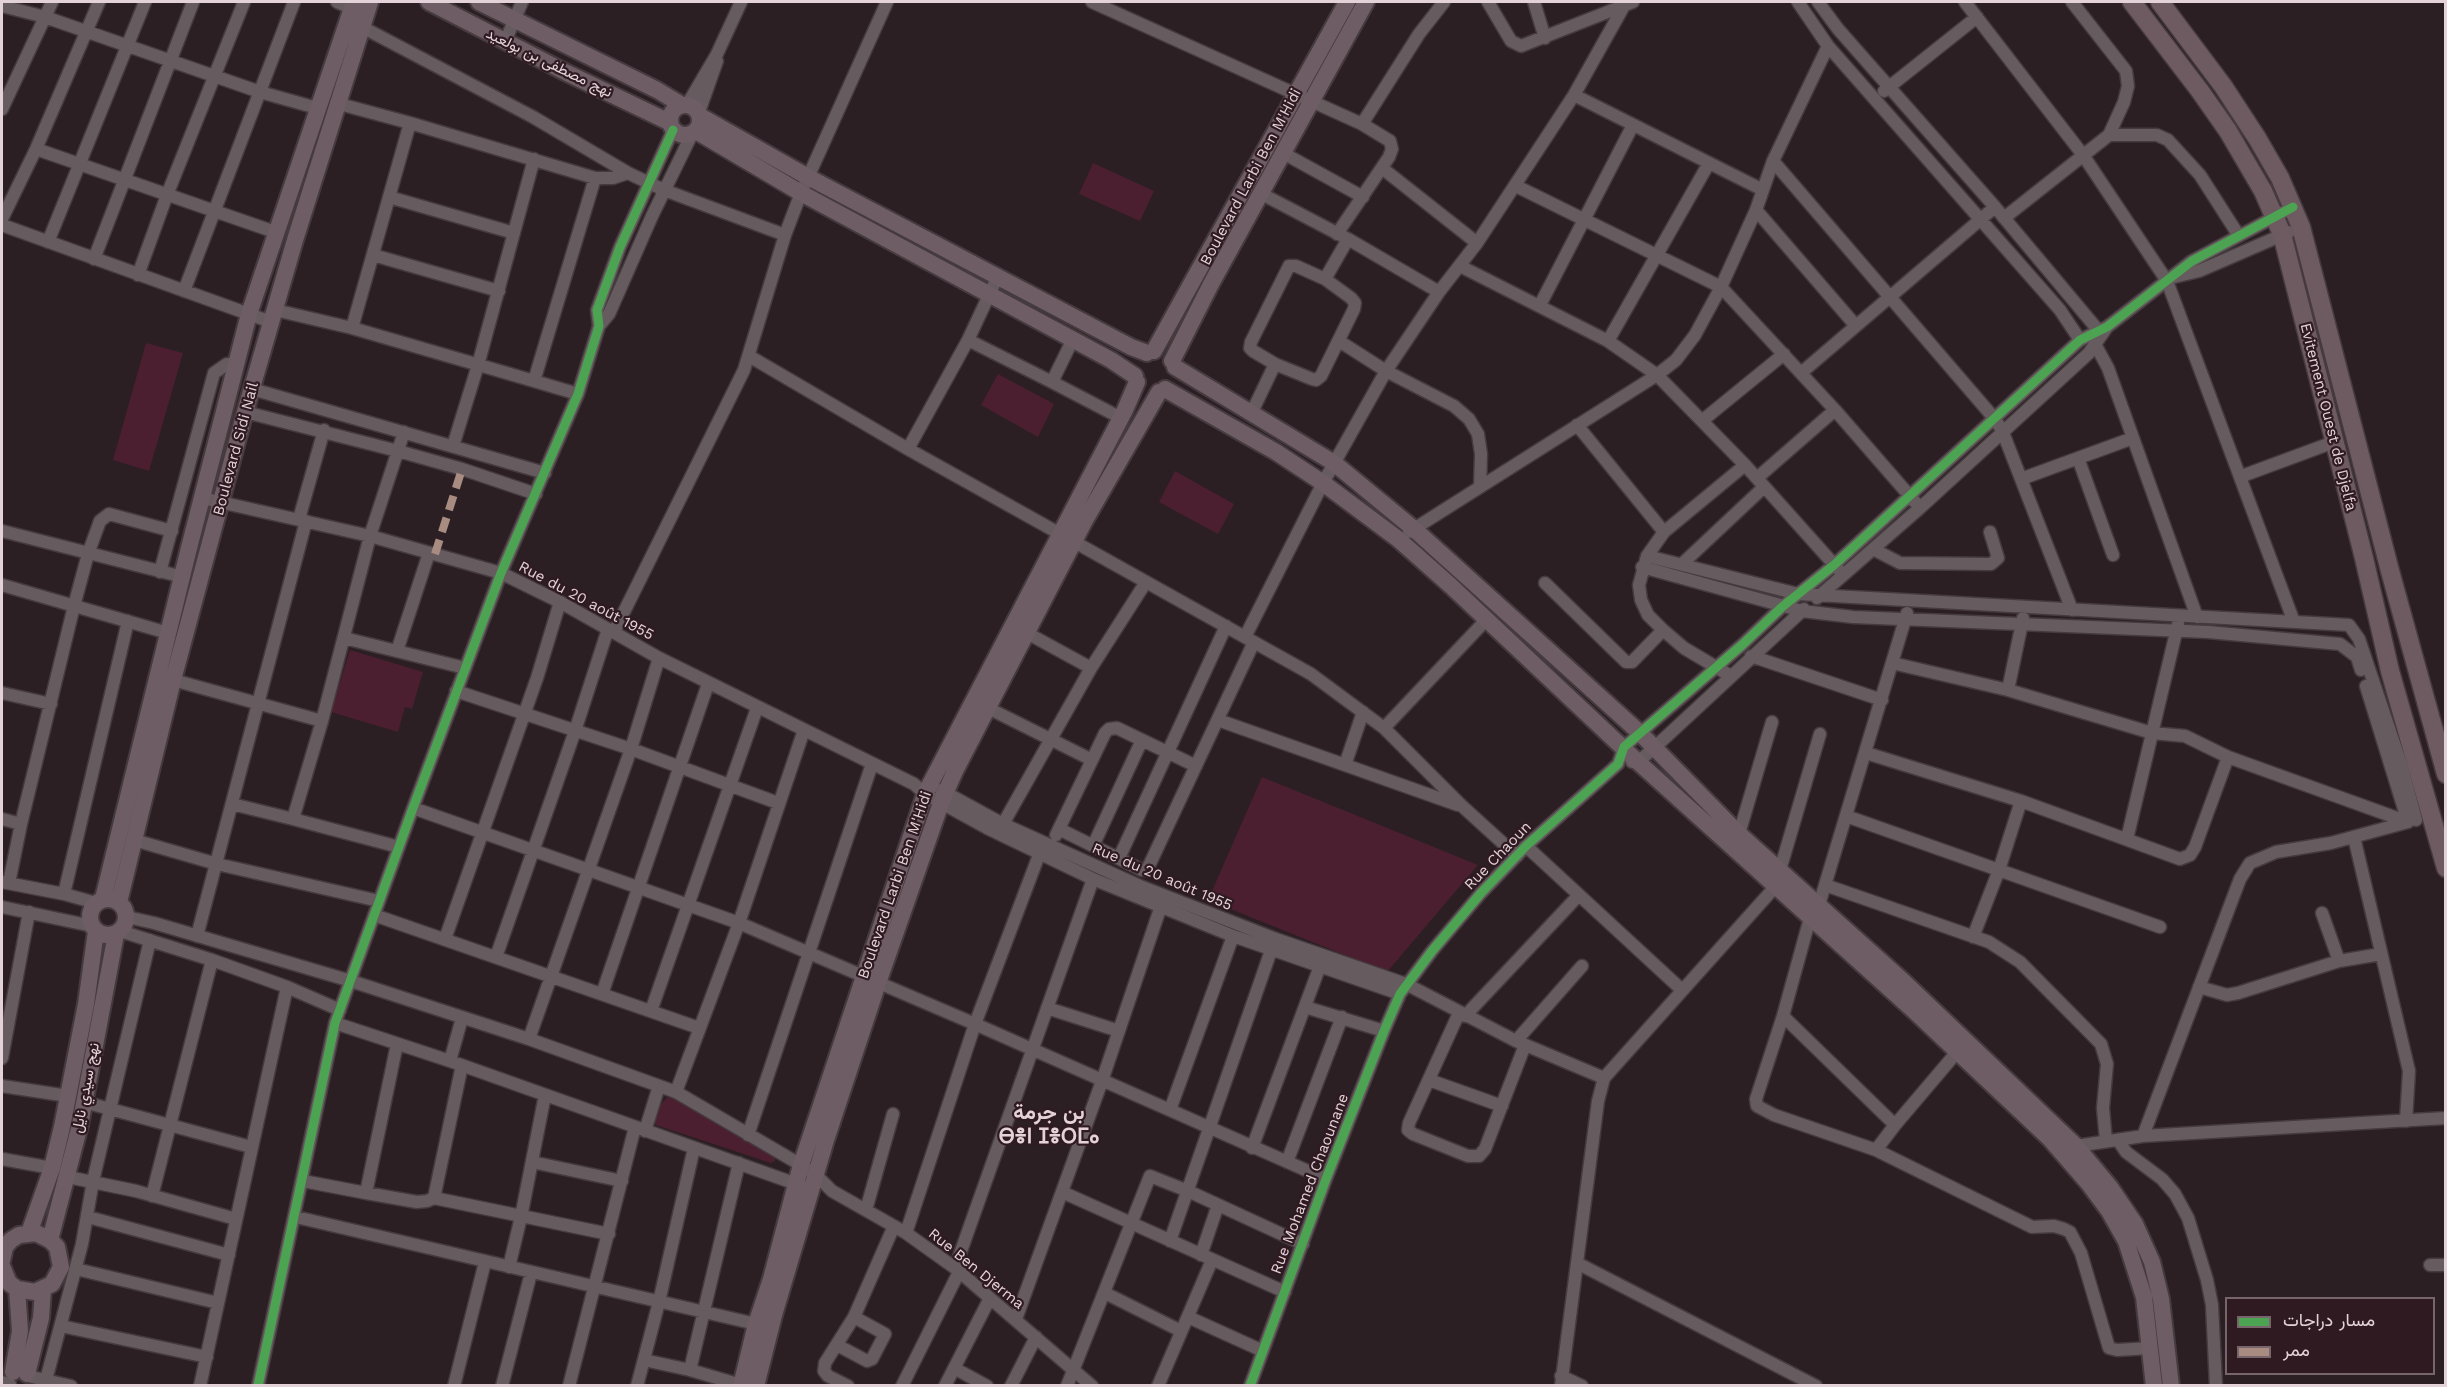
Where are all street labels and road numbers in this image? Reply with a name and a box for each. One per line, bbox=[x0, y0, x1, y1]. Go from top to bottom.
street label: نهج مصطفى بن بولعيد bbox=[483, 25, 615, 101]
street label: Boulevard Larbi Ben M'Hidi bbox=[1197, 86, 1305, 268]
street label: Evitement Ouest de Djelfa bbox=[2296, 321, 2360, 513]
street label: Boulevard Sidi Nail bbox=[209, 380, 263, 518]
street label: Rue du 20 août 1955 bbox=[515, 558, 657, 644]
street label: Boulevard Larbi Ben M'Hidi bbox=[854, 789, 936, 981]
street label: Rue Chaoun bbox=[1461, 818, 1535, 894]
street label: Rue du 20 août 1955 bbox=[1089, 839, 1235, 915]
street label: نهج سيدي نايل bbox=[68, 1041, 104, 1135]
street label: Rue Mohamed Chaounane bbox=[1267, 1091, 1353, 1277]
street label: Rue Ben Djerma bbox=[924, 1225, 1028, 1313]

